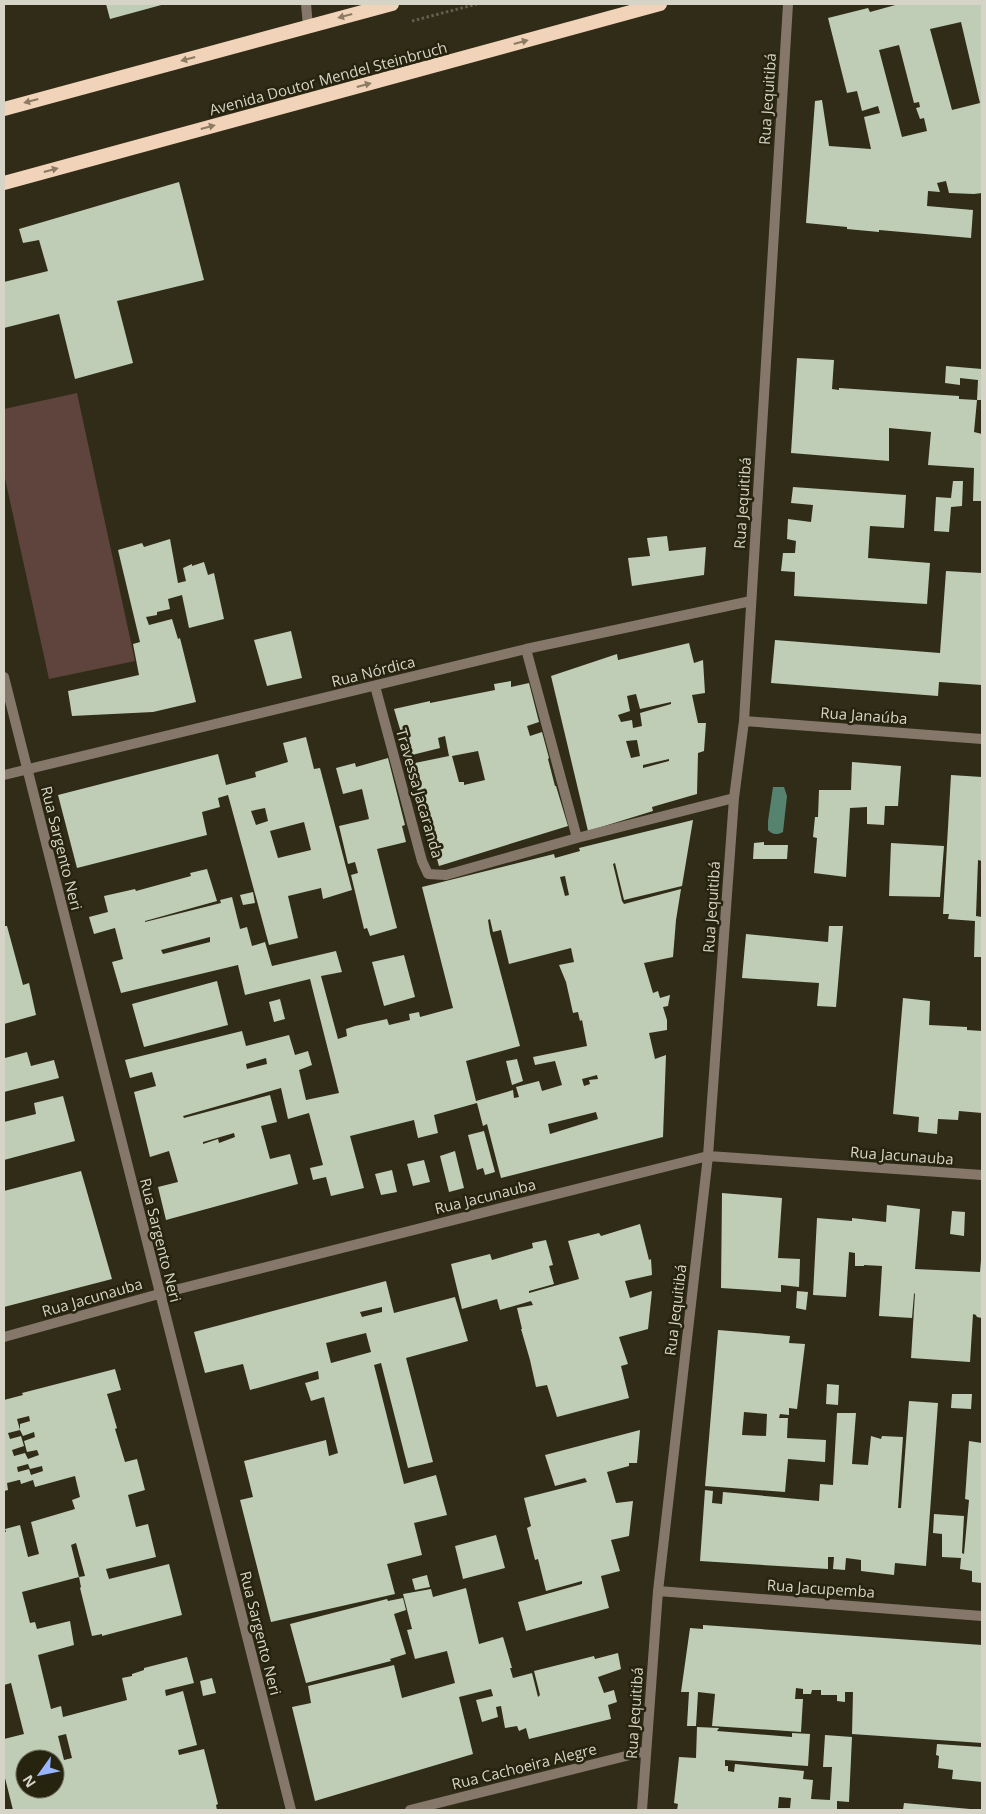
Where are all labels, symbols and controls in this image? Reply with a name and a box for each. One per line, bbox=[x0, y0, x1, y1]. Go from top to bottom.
one-way arrow bbox=[338, 13, 353, 21]
street label: Avenida Doutor Mendel Steinbruch bbox=[207, 37, 449, 119]
one-way arrow bbox=[514, 37, 529, 45]
street label: Rua Jequitibá bbox=[754, 52, 780, 146]
one-way arrow bbox=[181, 55, 196, 63]
one-way arrow bbox=[357, 80, 372, 88]
one-way arrow bbox=[24, 98, 39, 106]
one-way arrow bbox=[200, 123, 215, 131]
one-way arrow bbox=[43, 166, 58, 174]
street label: Rua Jequitibá bbox=[729, 456, 755, 550]
street label: Rua Nórdica bbox=[329, 651, 417, 691]
street label: Rua Janaúba bbox=[820, 702, 908, 728]
street label: Travessa Jacaranda bbox=[392, 726, 448, 860]
street label: Rua Sargento Neri bbox=[37, 784, 87, 912]
street label: Rua Jequitibá bbox=[698, 860, 724, 954]
street label: Rua Jacunauba bbox=[850, 1141, 954, 1169]
street label: Rua Jacunauba bbox=[432, 1174, 538, 1218]
street label: Rua Sargento Neri bbox=[136, 1176, 186, 1304]
street label: Rua Jequitibá bbox=[659, 1263, 691, 1357]
street label: Rua Jacunauba bbox=[39, 1273, 145, 1321]
street label: Rua Sargento Neri bbox=[236, 1569, 286, 1697]
street label: Rua Jacupemba bbox=[766, 1574, 876, 1602]
street label: Rua Jequitibá bbox=[621, 1666, 647, 1760]
street label: Rua Cachoeira Alegre bbox=[449, 1738, 599, 1794]
north arrow bbox=[15, 1749, 65, 1799]
text: N bbox=[18, 1771, 40, 1791]

